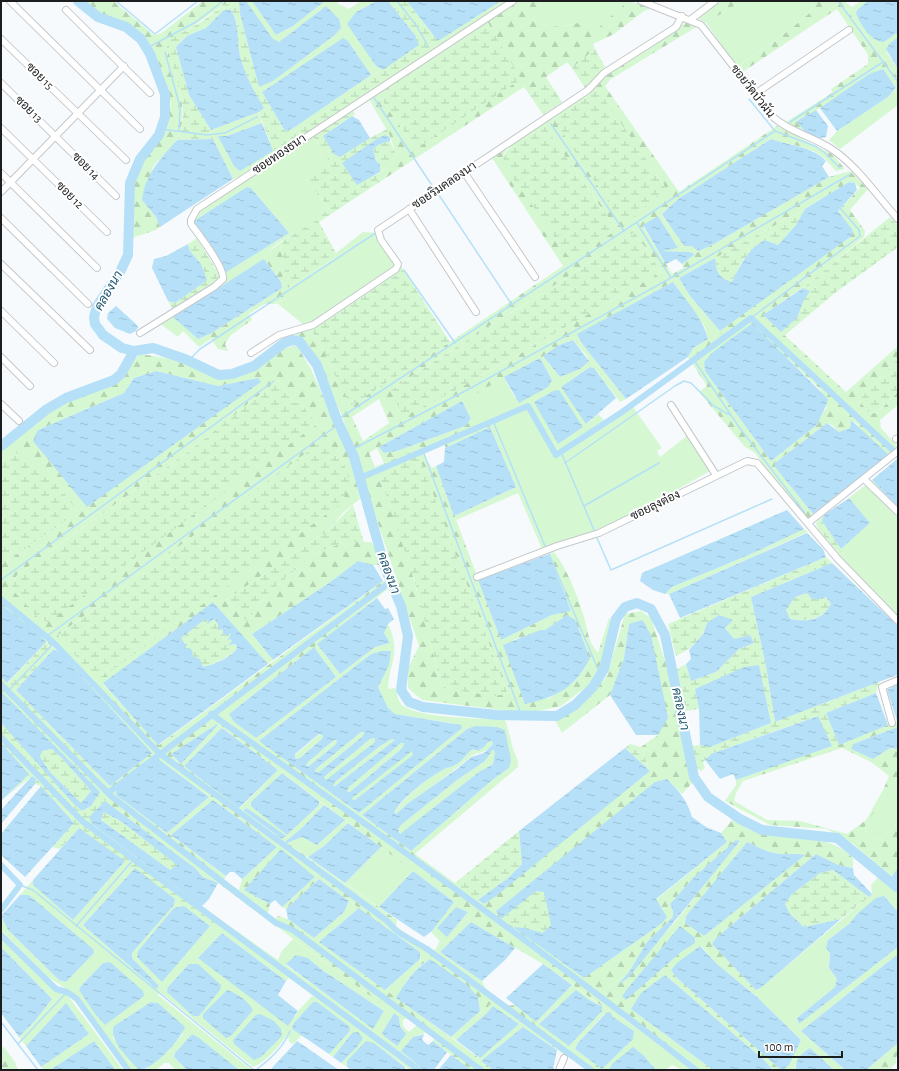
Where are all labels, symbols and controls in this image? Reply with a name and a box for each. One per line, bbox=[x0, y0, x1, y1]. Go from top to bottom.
street label: ซอย 15 bbox=[24, 60, 56, 92]
street label: ซอยวัดบัวผัน bbox=[729, 62, 778, 120]
street label: ซอย 13 bbox=[13, 93, 45, 125]
street label: ซอยทองธนา bbox=[250, 132, 308, 176]
street label: ซอย 14 bbox=[70, 150, 102, 182]
street label: ซอยริมคลองนา bbox=[410, 159, 478, 211]
street label: ซอย 12 bbox=[54, 179, 86, 211]
water label: คลองนา bbox=[92, 269, 126, 313]
street label: ซอยลุงต๋อง bbox=[628, 487, 683, 525]
water label: คลองนา bbox=[374, 550, 402, 596]
water label: คลองนา bbox=[669, 686, 691, 732]
scale bar bbox=[759, 1033, 842, 1059]
text: 100 m bbox=[765, 1041, 793, 1053]

